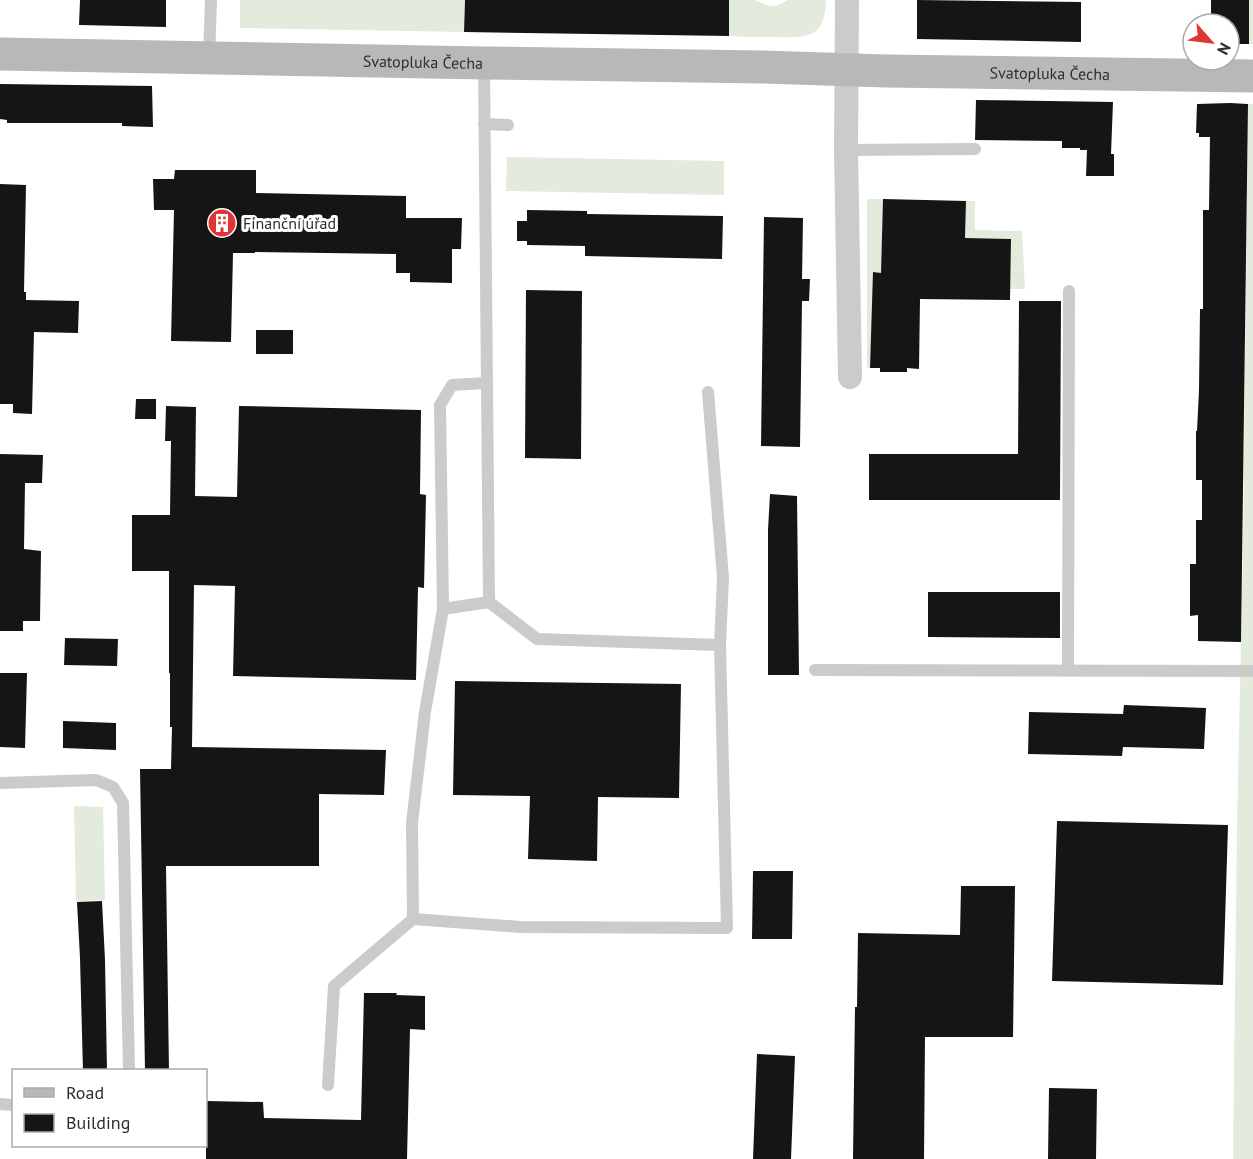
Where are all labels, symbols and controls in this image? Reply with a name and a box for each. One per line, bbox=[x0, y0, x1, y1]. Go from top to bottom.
north arrow bbox=[1181, 12, 1241, 72]
text: N bbox=[1213, 40, 1236, 58]
street label: Svatopluka Čecha bbox=[363, 51, 483, 73]
street label: Svatopluka Čecha bbox=[990, 62, 1110, 84]
building icon: Finanční úřad bbox=[206, 207, 238, 239]
place label: Finanční úřad bbox=[243, 213, 336, 233]
legend bbox=[12, 1069, 207, 1147]
text: Road bbox=[66, 1081, 104, 1104]
text: Building bbox=[66, 1111, 130, 1134]

